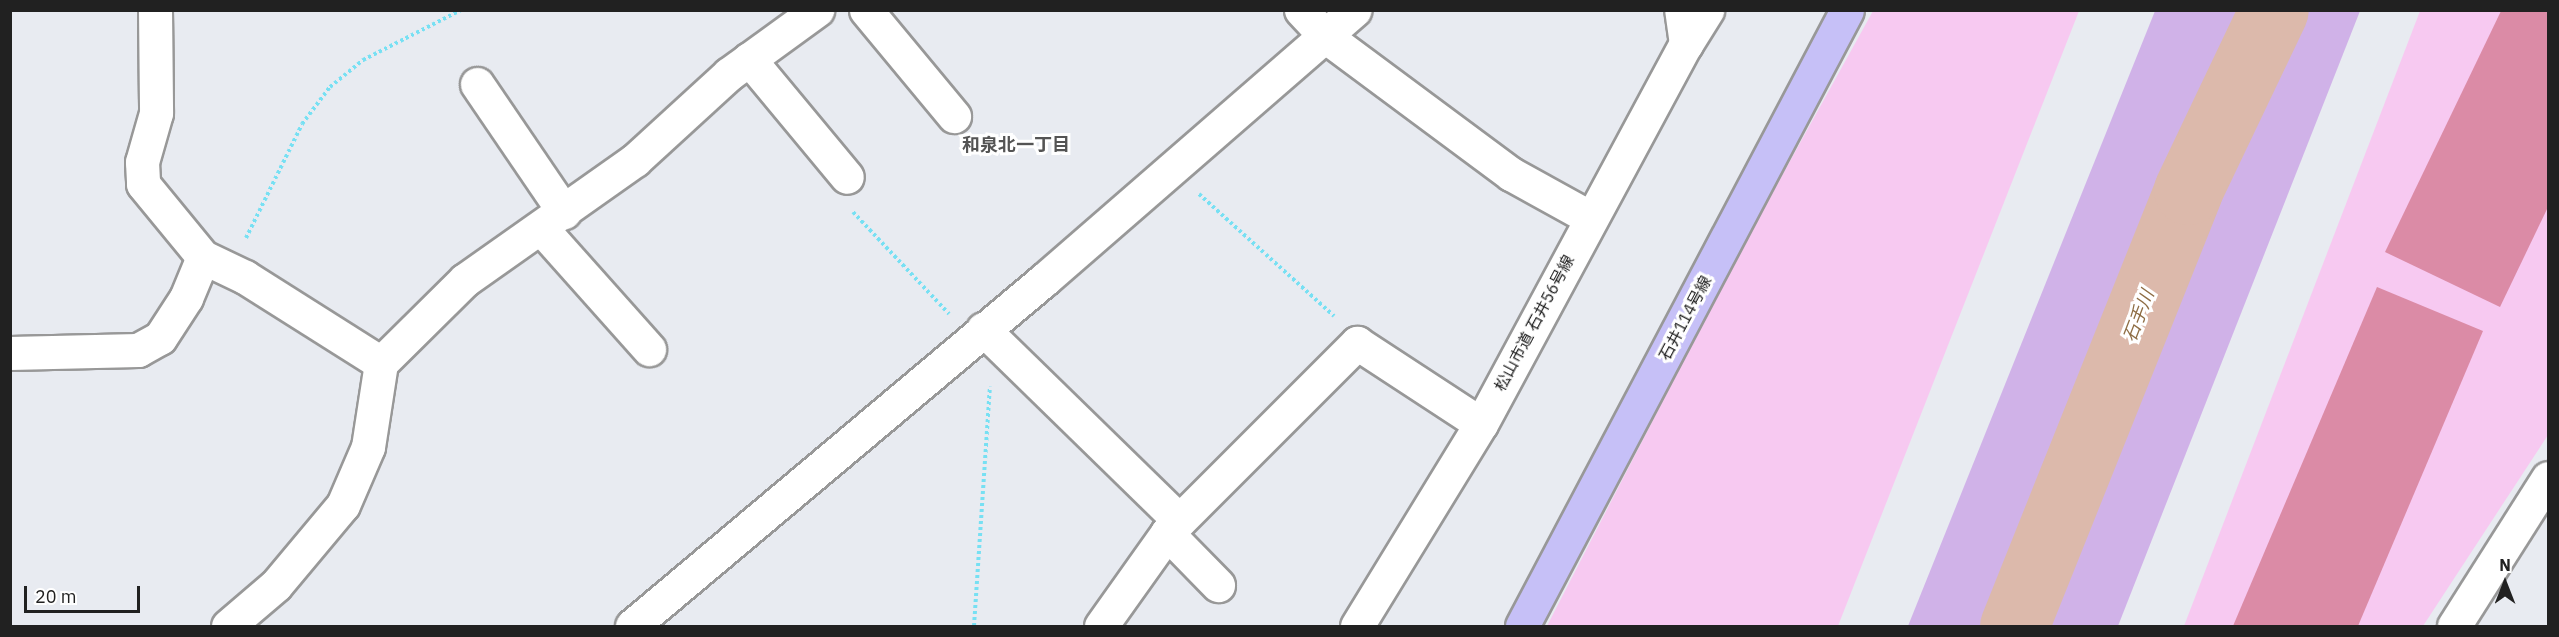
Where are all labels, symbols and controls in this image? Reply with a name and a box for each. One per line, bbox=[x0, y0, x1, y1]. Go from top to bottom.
district label: 和泉北一丁目 bbox=[962, 134, 1070, 156]
street label: 松山市道 石井56号線 bbox=[1490, 252, 1578, 394]
street label: 石井114号線 bbox=[1655, 273, 1715, 363]
water label: 石手川 bbox=[2119, 287, 2159, 345]
north arrow bbox=[2475, 553, 2535, 613]
text: N bbox=[2499, 555, 2511, 575]
scale bar bbox=[27, 574, 142, 612]
text: 20 m bbox=[35, 585, 77, 608]

